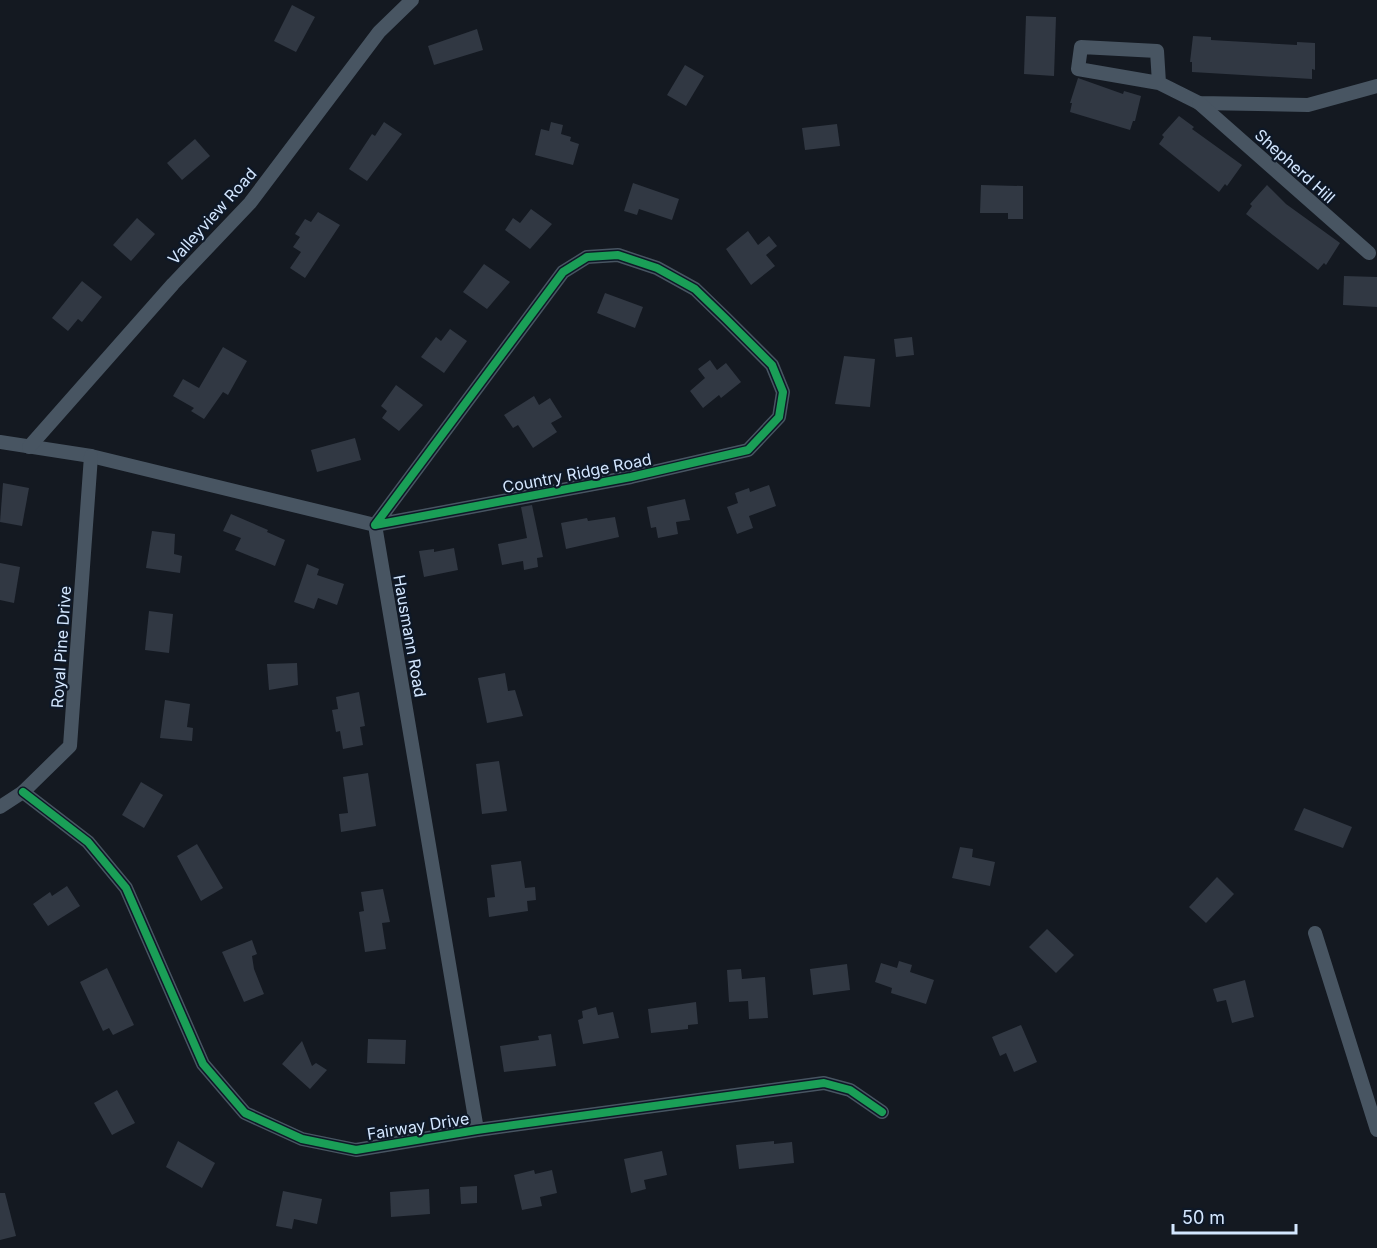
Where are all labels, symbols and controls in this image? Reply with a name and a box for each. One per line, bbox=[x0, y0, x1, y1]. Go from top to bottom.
street label: Shepherd Hill bbox=[1251, 125, 1339, 207]
street label: Valleyview Road bbox=[163, 164, 261, 268]
street label: Country Ridge Road bbox=[501, 449, 653, 497]
street label: Hausmann Road bbox=[389, 573, 431, 699]
street label: Royal Pine Drive bbox=[47, 585, 75, 709]
street label: Fairway Drive bbox=[366, 1108, 470, 1144]
scale bar bbox=[1173, 1197, 1296, 1235]
text: 50 m bbox=[1182, 1207, 1225, 1228]

